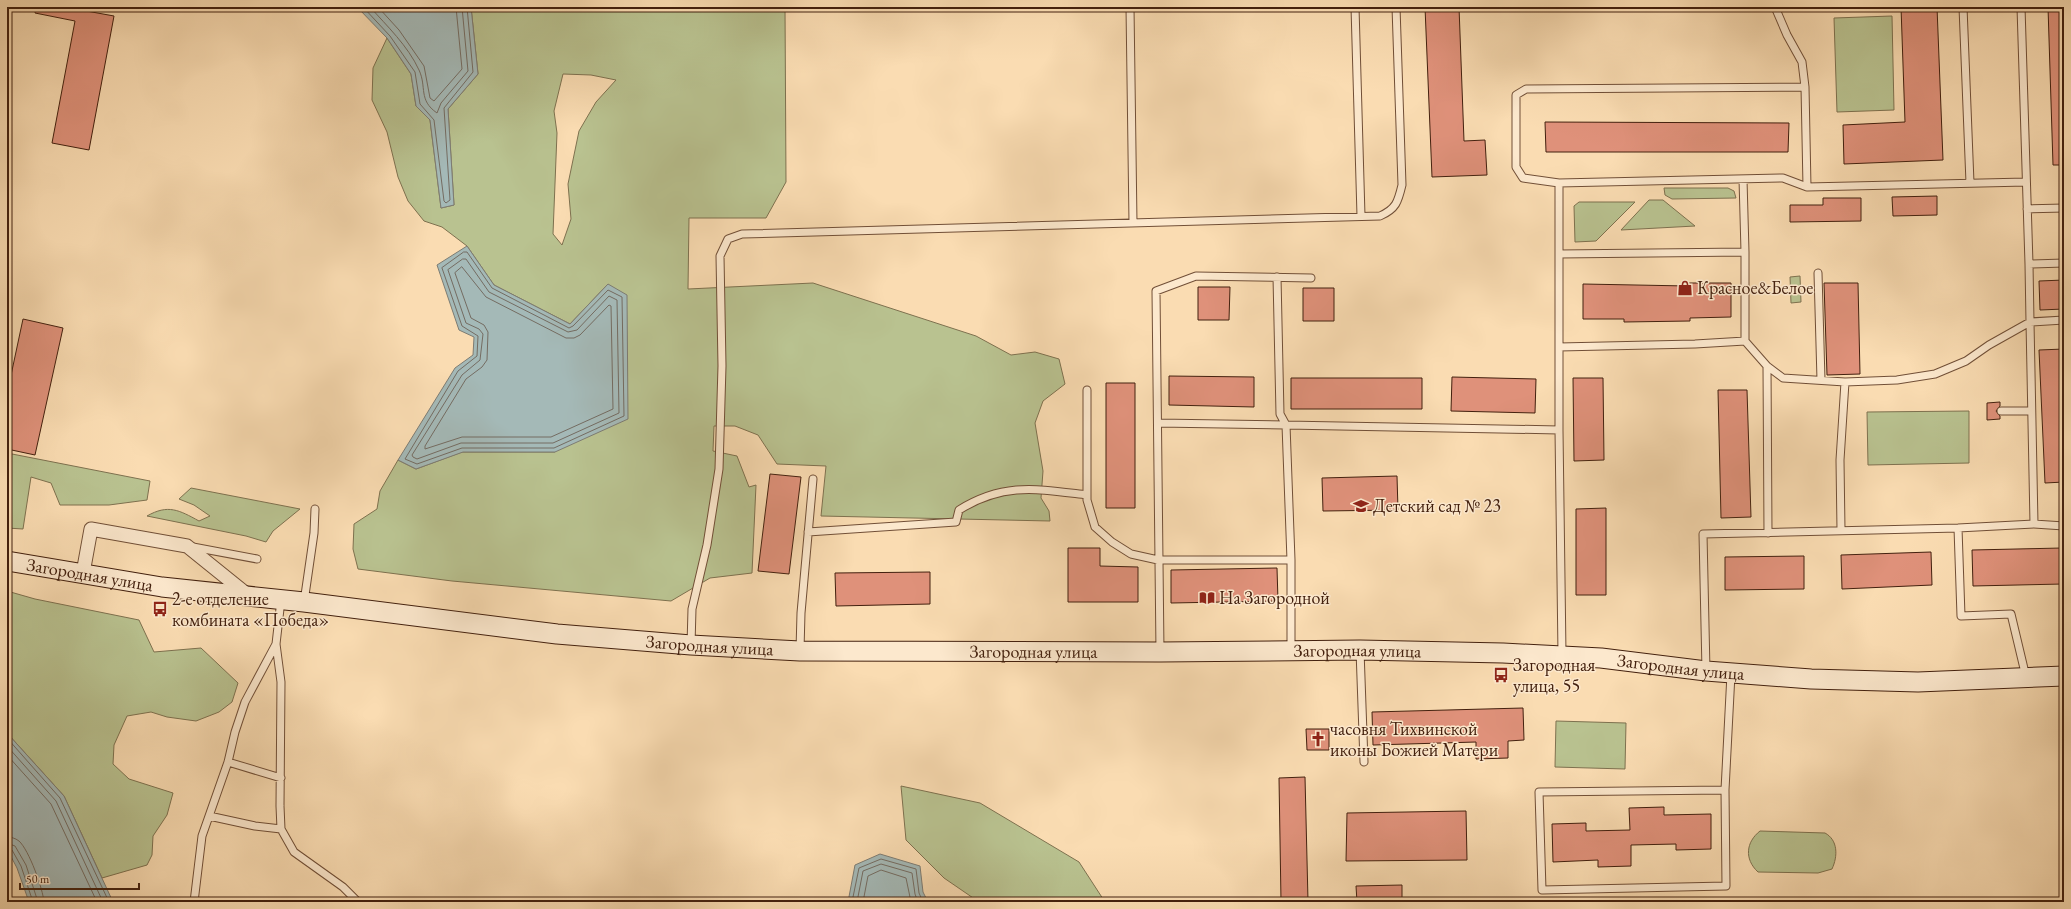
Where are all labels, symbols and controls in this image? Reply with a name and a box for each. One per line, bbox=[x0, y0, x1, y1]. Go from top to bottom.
place label: Красное&Белое bbox=[1697, 276, 1813, 299]
shop icon: Красное&Белое bbox=[1676, 279, 1694, 297]
place label: Детский сад № 23 bbox=[1373, 494, 1501, 517]
school or university icon: Детский сад № 23 bbox=[1352, 497, 1370, 515]
street label: Загородная улица bbox=[25, 552, 156, 596]
place label: На Загородной bbox=[1219, 586, 1330, 609]
place label: 2-е отделение комбината «Победа» bbox=[172, 587, 329, 631]
library icon: На Загородной bbox=[1198, 589, 1216, 607]
bus stop icon: 2-е отделение комбината «Победа» bbox=[151, 600, 169, 618]
street label: Загородная улица bbox=[645, 629, 775, 661]
street label: Загородная улица bbox=[1293, 638, 1422, 662]
street label: Загородная улица bbox=[969, 639, 1098, 663]
street label: Загородная улица bbox=[1616, 648, 1746, 685]
place label: Загородная улица, 55 bbox=[1513, 653, 1595, 697]
bus stop icon: Загородная улица, 55 bbox=[1492, 666, 1510, 684]
place label: часовня Тихвинской иконы Божией Матери bbox=[1330, 717, 1499, 761]
church icon: часовня Тихвинской иконы Божией Матери bbox=[1309, 730, 1327, 748]
scale bar bbox=[20, 865, 139, 891]
text: 50 m bbox=[26, 871, 50, 887]

